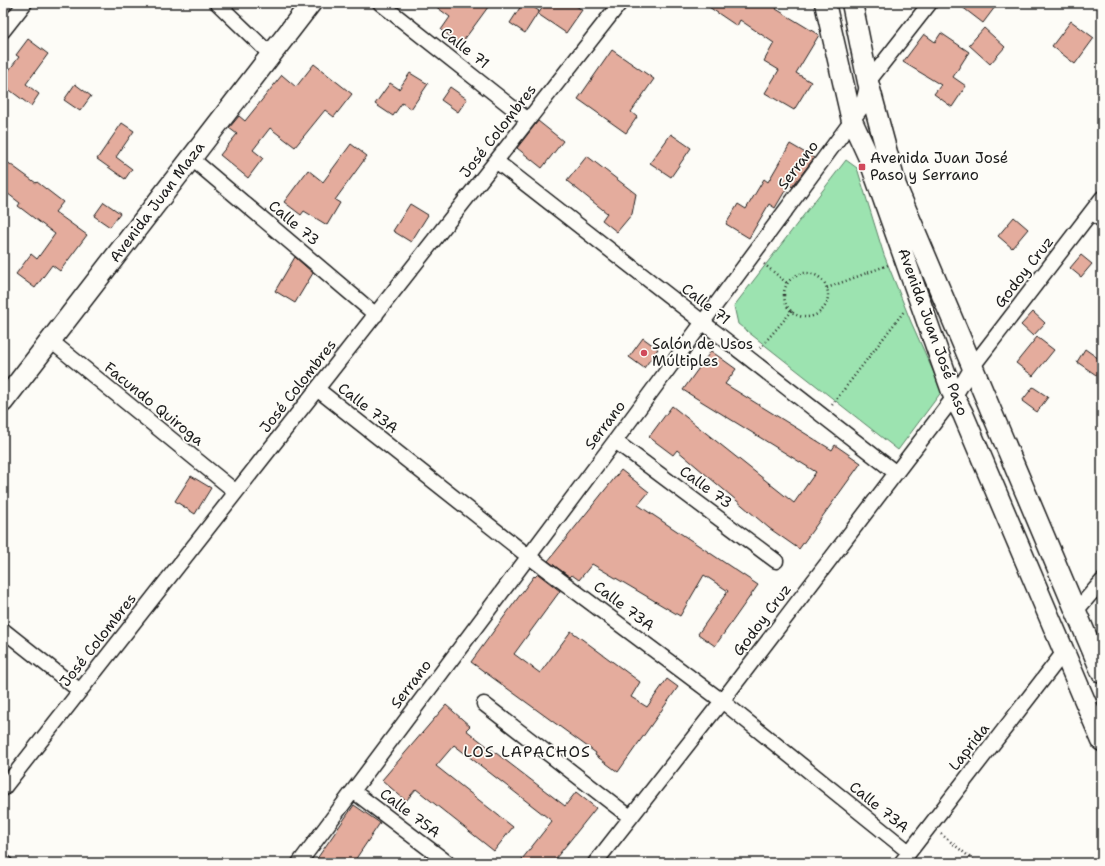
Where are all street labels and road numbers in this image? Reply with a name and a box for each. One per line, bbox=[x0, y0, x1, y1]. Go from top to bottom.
street label: Calle 71 bbox=[436, 23, 494, 73]
street label: José Colombres bbox=[455, 80, 541, 182]
street label: Serrano bbox=[773, 136, 823, 194]
street label: Avenida Juan Maza bbox=[105, 137, 209, 266]
street label: Calle 73 bbox=[264, 196, 324, 250]
street label: Godoy Cruz bbox=[990, 232, 1058, 312]
street label: Avenida Juan José Paso bbox=[893, 245, 973, 419]
street label: Calle 71 bbox=[677, 279, 735, 329]
street label: José Colombres bbox=[255, 335, 341, 437]
street label: Facundo Quiroga bbox=[100, 358, 208, 451]
street label: Calle 73A bbox=[334, 378, 402, 438]
street label: Serrano bbox=[580, 396, 630, 454]
street label: Calle 73 bbox=[676, 461, 736, 513]
street label: Calle 73A bbox=[590, 577, 659, 636]
street label: Godoy Cruz bbox=[728, 580, 796, 660]
street label: José Colombres bbox=[55, 589, 141, 691]
street label: Serrano bbox=[386, 655, 436, 713]
street label: Laprida bbox=[944, 719, 994, 775]
street label: Calle 73A bbox=[845, 777, 913, 837]
street label: Calle 75A bbox=[376, 784, 444, 842]

